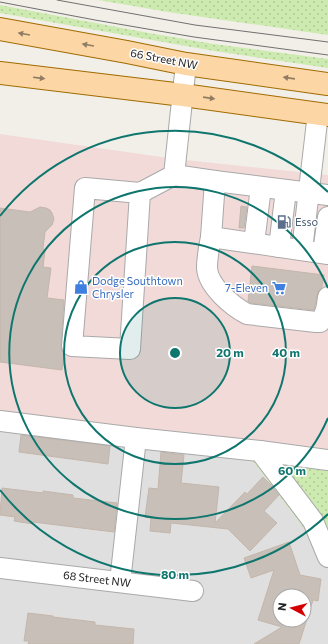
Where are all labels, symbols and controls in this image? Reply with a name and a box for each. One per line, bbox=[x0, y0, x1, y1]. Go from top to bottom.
one-way arrow bbox=[18, 31, 31, 37]
one-way arrow bbox=[82, 42, 94, 48]
street label: 66 Street NW bbox=[129, 46, 199, 71]
one-way arrow bbox=[33, 75, 45, 81]
one-way arrow bbox=[283, 75, 295, 81]
one-way arrow bbox=[203, 95, 216, 101]
fuel station icon: Esso bbox=[276, 214, 292, 230]
place label: Esso bbox=[295, 215, 318, 228]
place label: Dodge Southtown Chrysler bbox=[92, 274, 183, 300]
shop icon: Dodge Southtown Chrysler bbox=[73, 279, 89, 295]
supermarket icon: 7-Eleven bbox=[271, 280, 287, 296]
place label: 7-Eleven bbox=[225, 281, 268, 294]
text: 20 m bbox=[216, 345, 244, 359]
text: 40 m bbox=[272, 345, 300, 359]
centre of rings bbox=[168, 346, 182, 360]
text: 60 m bbox=[278, 463, 306, 477]
text: 80 m bbox=[161, 567, 189, 581]
street label: 68 Street NW bbox=[62, 568, 132, 589]
north arrow bbox=[272, 588, 312, 628]
text: N bbox=[275, 602, 289, 612]

